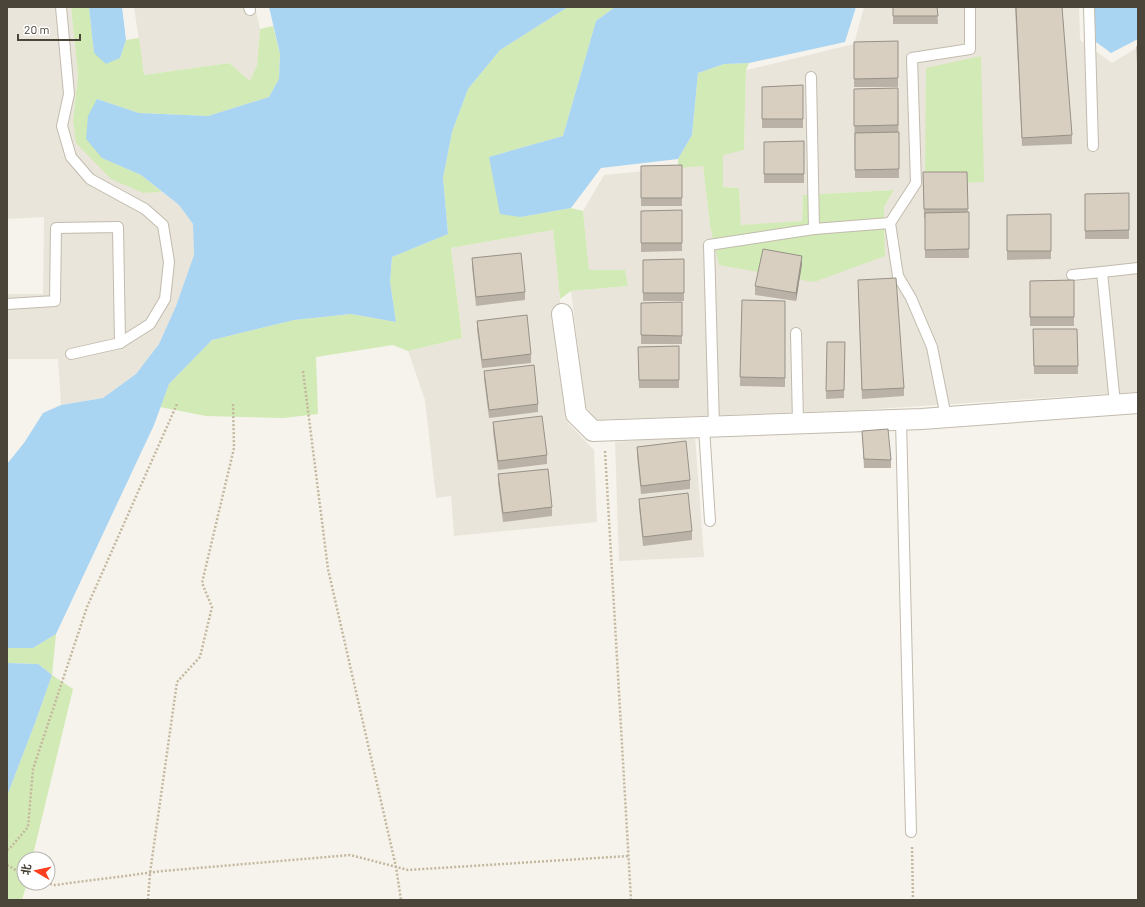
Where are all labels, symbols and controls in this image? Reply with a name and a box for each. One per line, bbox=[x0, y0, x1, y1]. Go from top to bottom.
scale bar bbox=[18, 16, 80, 42]
text: 20 m bbox=[24, 22, 50, 36]
north arrow bbox=[16, 851, 56, 891]
text: 北 bbox=[18, 863, 33, 876]

